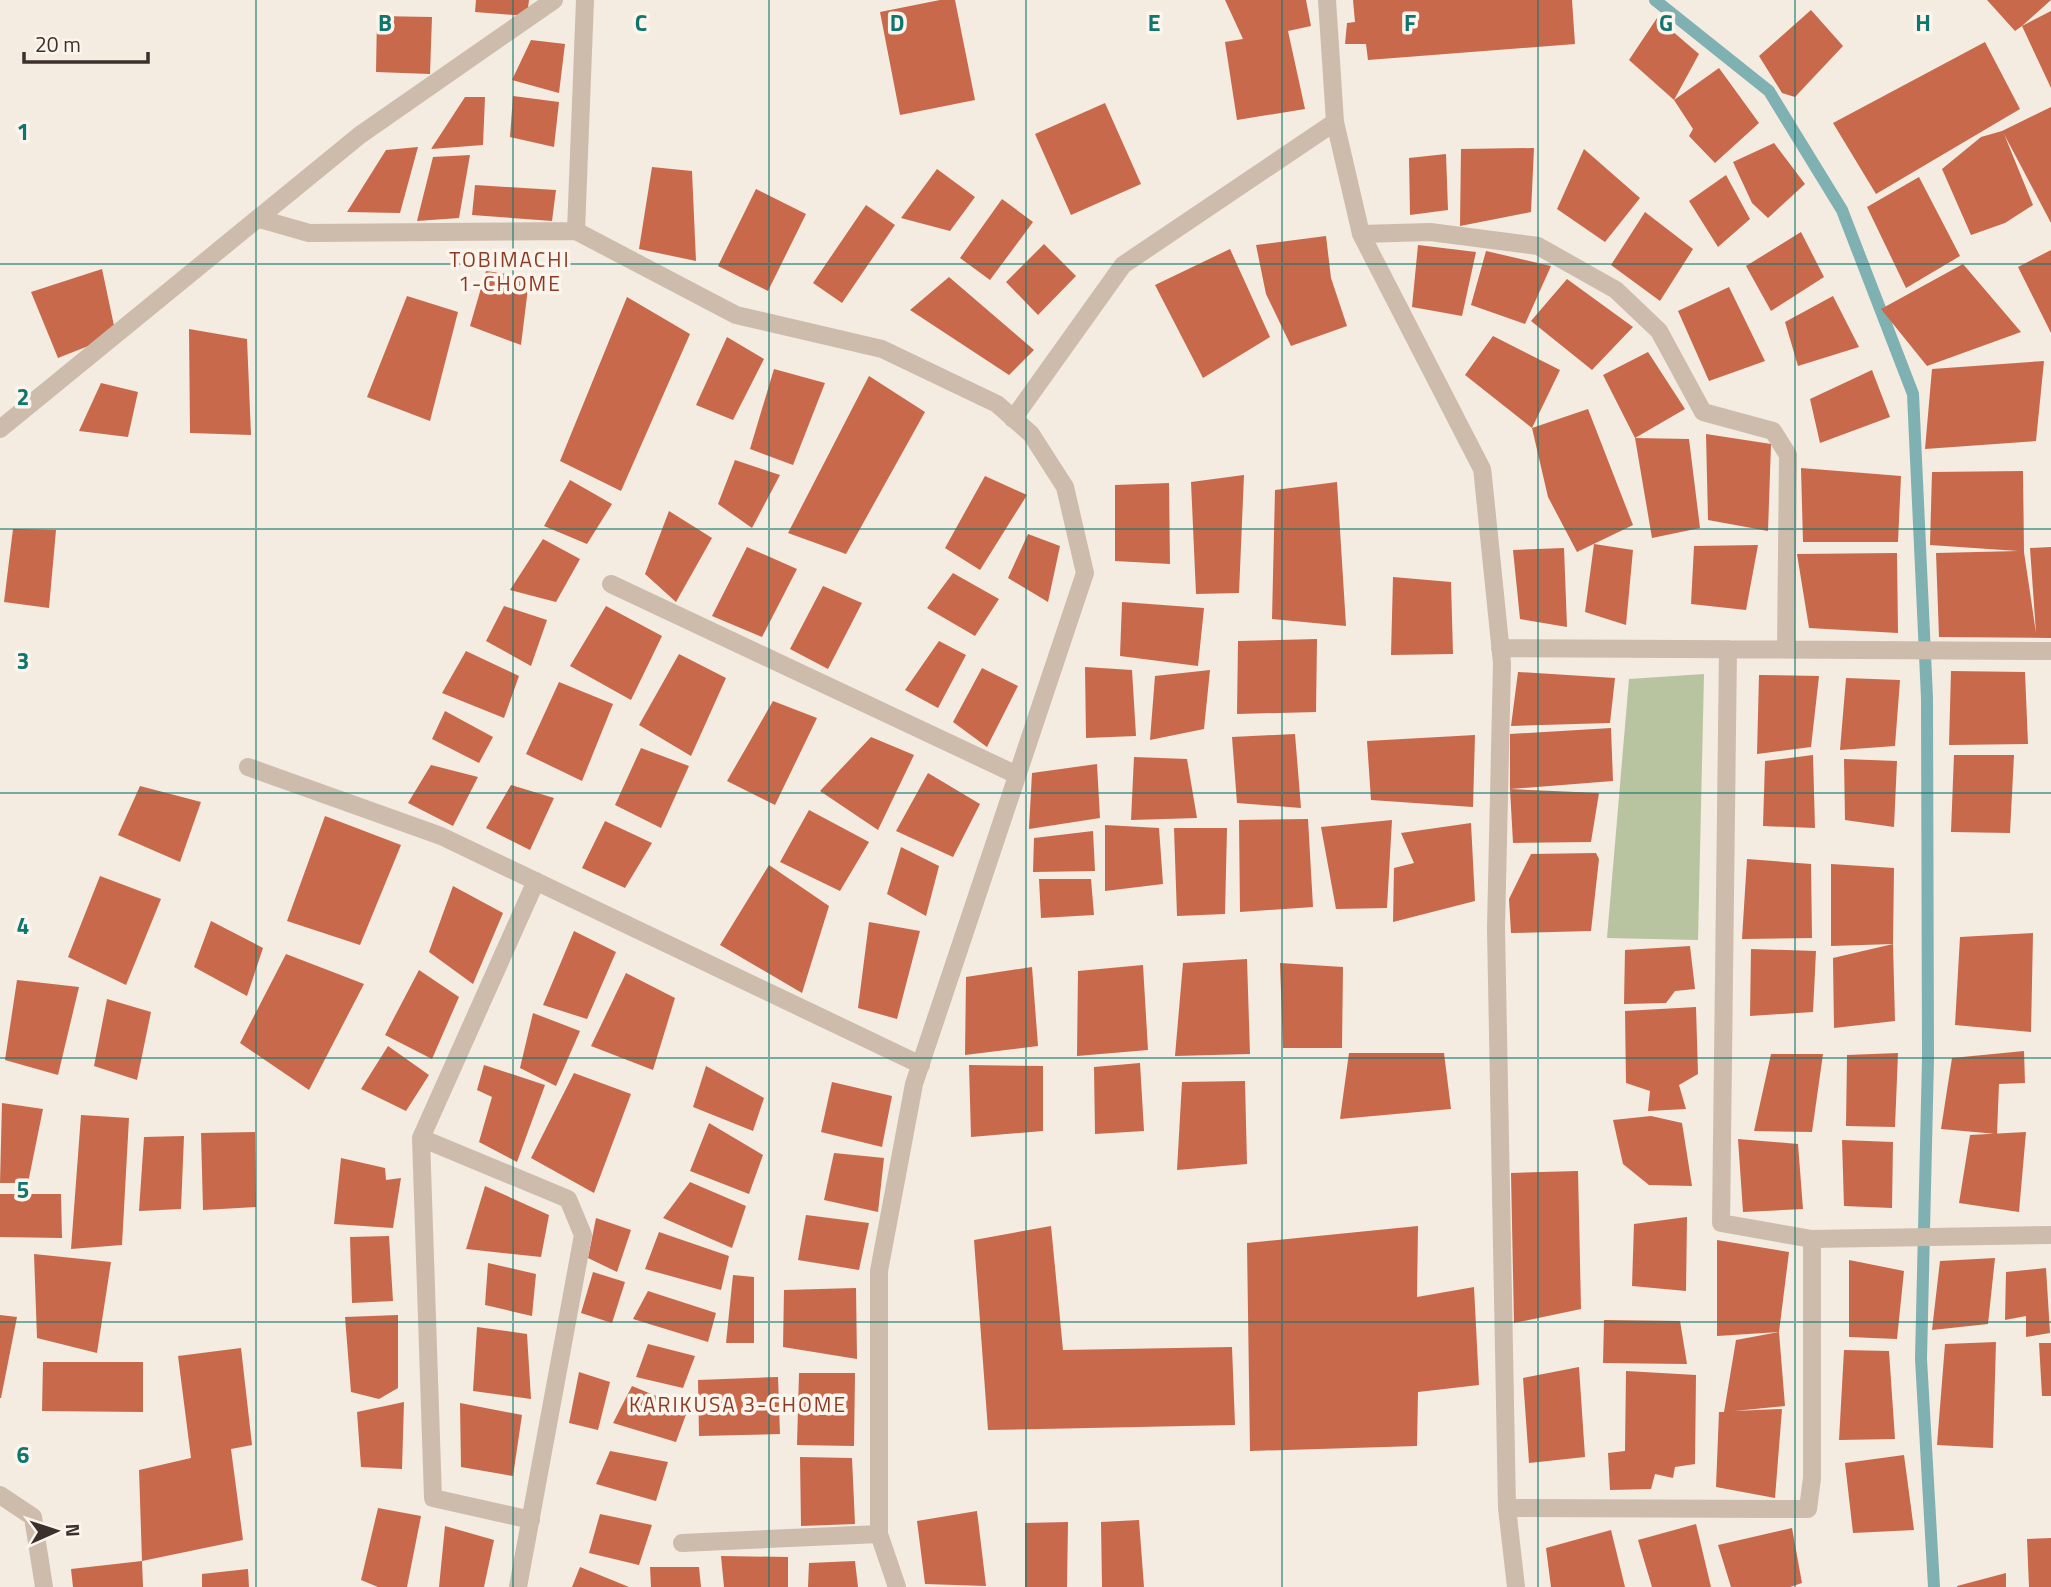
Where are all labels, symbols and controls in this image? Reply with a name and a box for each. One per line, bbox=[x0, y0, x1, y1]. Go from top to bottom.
text: B bbox=[378, 5, 392, 40]
text: C bbox=[635, 5, 647, 40]
text: D bbox=[890, 5, 904, 40]
text: E bbox=[1148, 5, 1160, 40]
text: F bbox=[1404, 5, 1416, 40]
text: G bbox=[1659, 5, 1673, 40]
text: H bbox=[1915, 5, 1931, 40]
scale bar bbox=[24, 21, 149, 65]
text: 20 m bbox=[35, 28, 81, 60]
text: 1 bbox=[17, 114, 29, 149]
district label: TOBIMACHI 1-CHOME bbox=[449, 243, 571, 299]
text: 2 bbox=[17, 379, 29, 414]
text: 3 bbox=[17, 643, 29, 678]
text: 4 bbox=[17, 908, 29, 943]
text: 5 bbox=[17, 1172, 29, 1207]
district label: KARIKUSA 3-CHOME bbox=[629, 1388, 847, 1420]
text: 6 bbox=[17, 1437, 30, 1472]
north arrow bbox=[21, 1496, 91, 1566]
text: N bbox=[59, 1523, 88, 1537]

